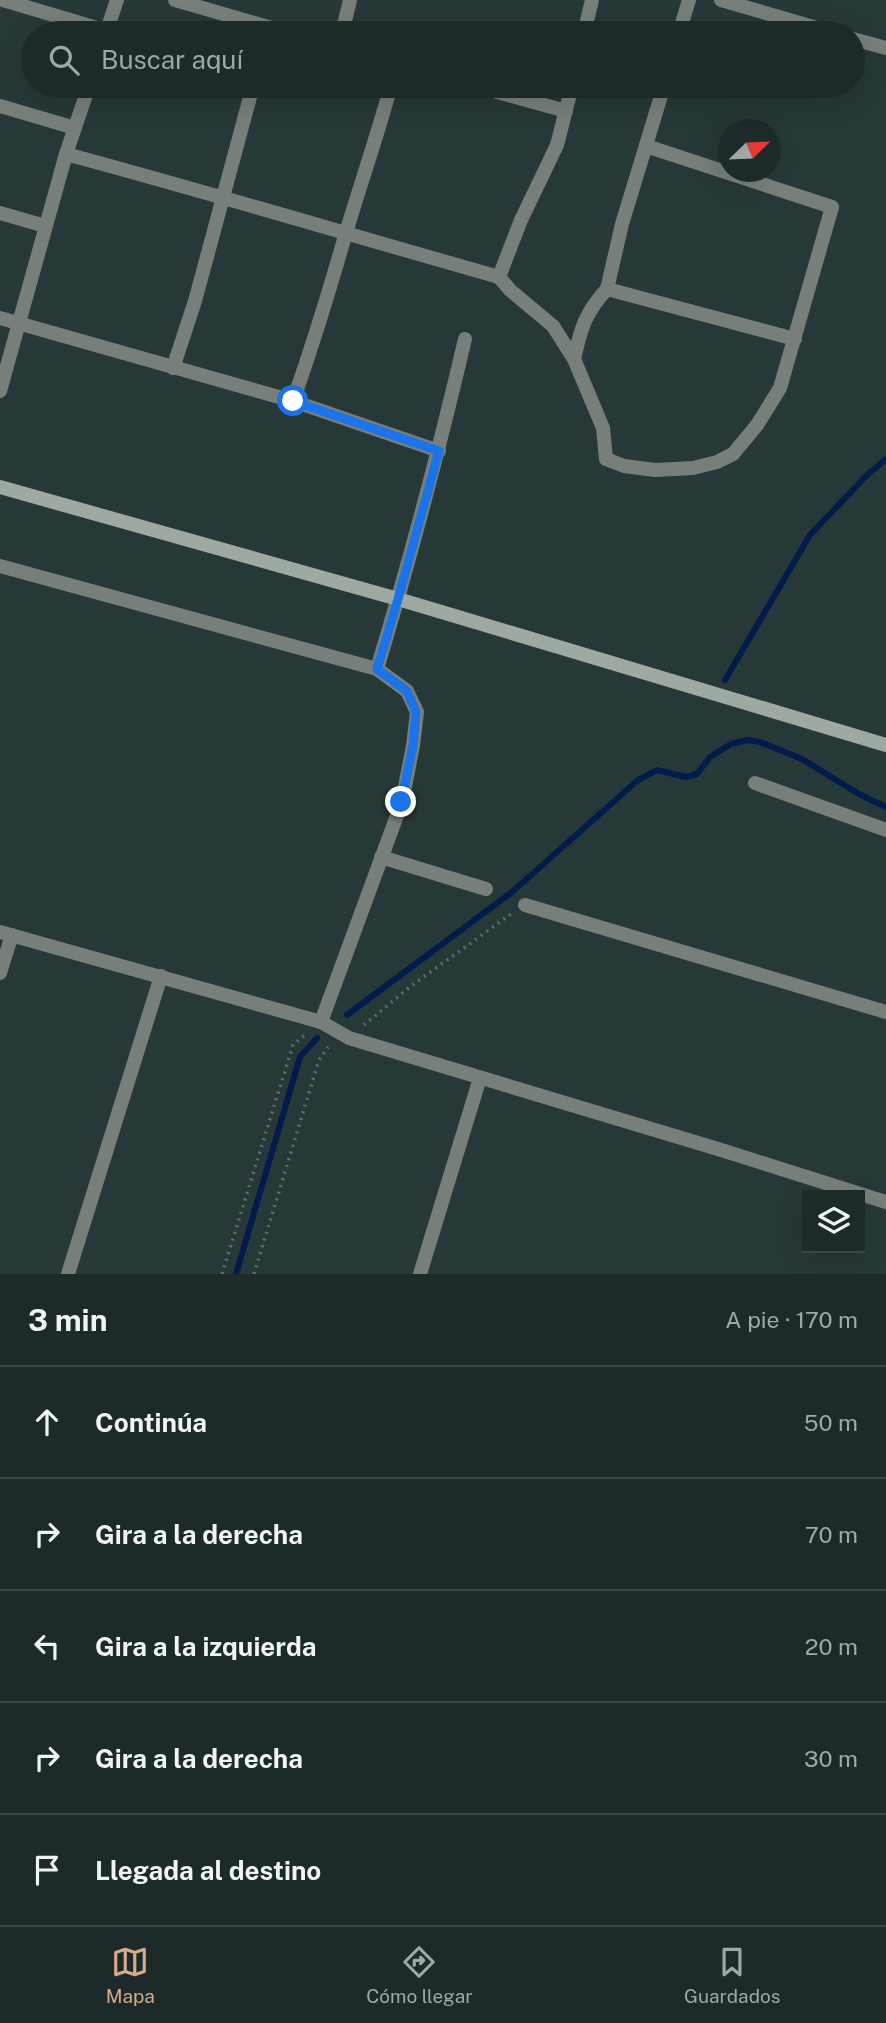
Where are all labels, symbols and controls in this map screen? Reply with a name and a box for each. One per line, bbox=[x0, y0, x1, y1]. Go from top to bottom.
search box bbox=[21, 21, 865, 98]
icon: search bbox=[45, 41, 83, 79]
text: Buscar aquí bbox=[101, 44, 243, 75]
north arrow bbox=[718, 119, 781, 182]
route start bbox=[277, 385, 308, 416]
route end bbox=[385, 786, 416, 817]
map controls bbox=[802, 1190, 865, 1253]
button: layers bbox=[802, 1190, 865, 1253]
text: 3 min bbox=[28, 1302, 107, 1338]
text: A pie · 170 m bbox=[725, 1306, 858, 1333]
icon: ahead bbox=[28, 1403, 66, 1441]
text: Continúa bbox=[95, 1407, 207, 1438]
text: 50 m bbox=[804, 1409, 858, 1436]
icon: right bbox=[28, 1515, 66, 1553]
text: Gira a la derecha bbox=[95, 1519, 303, 1550]
text: 70 m bbox=[805, 1521, 858, 1548]
icon: left bbox=[28, 1627, 66, 1665]
text: Gira a la izquierda bbox=[95, 1631, 317, 1662]
text: 20 m bbox=[805, 1633, 858, 1660]
icon: right bbox=[28, 1739, 66, 1777]
text: Gira a la derecha bbox=[95, 1743, 303, 1774]
text: 30 m bbox=[804, 1745, 858, 1772]
icon: arrive bbox=[28, 1851, 66, 1889]
text: Llegada al destino bbox=[95, 1855, 321, 1886]
tab: Mapa bbox=[106, 1943, 155, 2007]
tab: Cómo llegar bbox=[366, 1943, 473, 2007]
tab: Guardados bbox=[684, 1943, 780, 2007]

